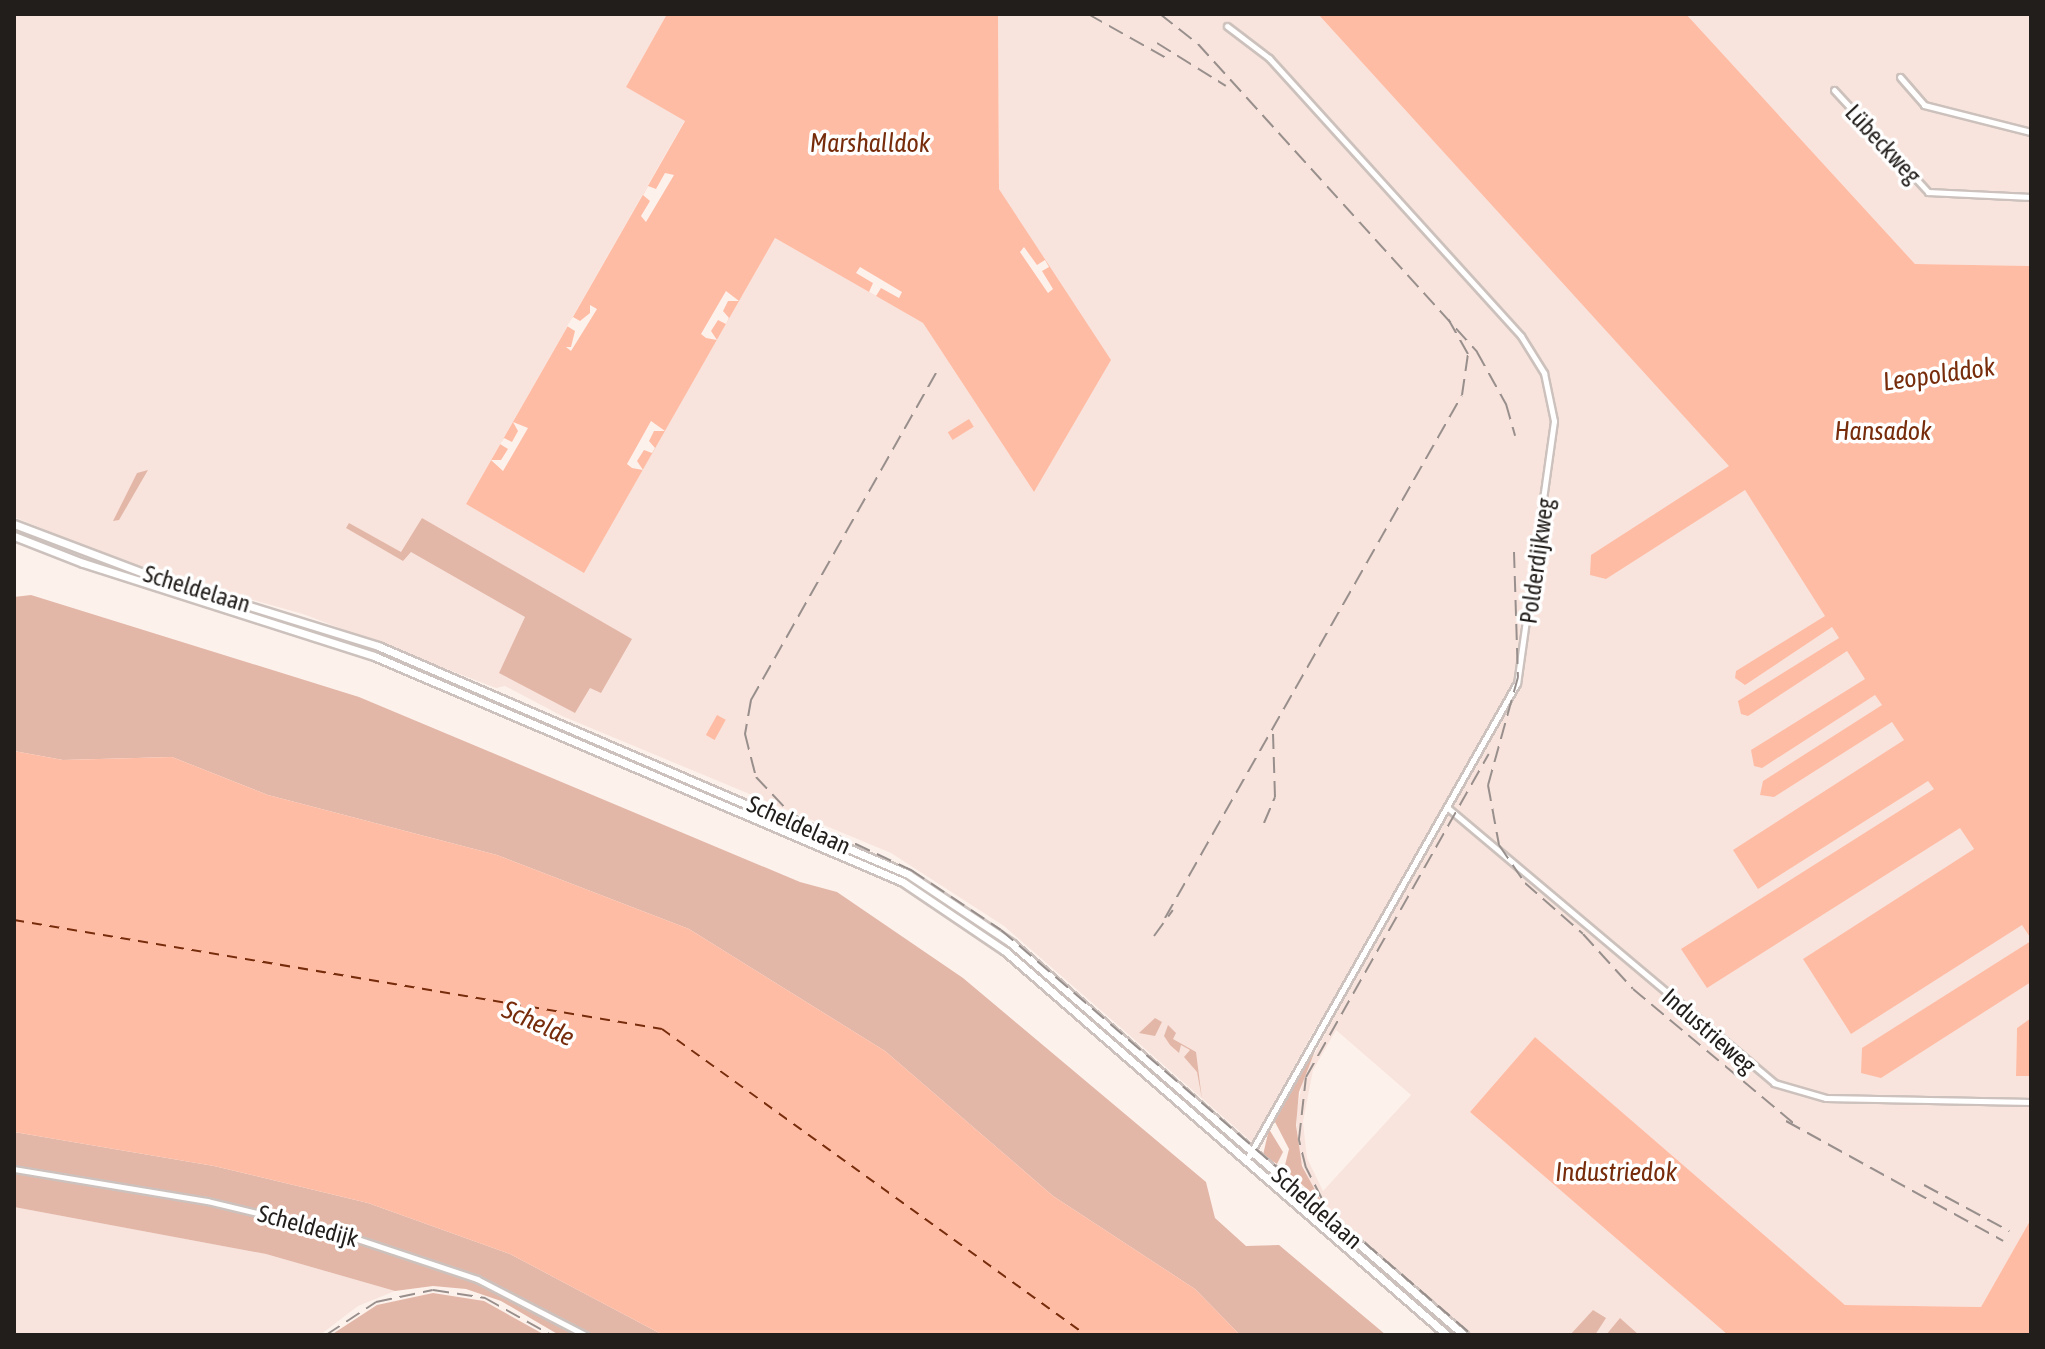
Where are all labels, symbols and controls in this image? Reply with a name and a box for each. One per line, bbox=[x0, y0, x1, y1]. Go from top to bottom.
street label: Lübeckweg bbox=[1839, 98, 1927, 190]
water label: Marshalldok bbox=[810, 128, 930, 160]
water label: Leopolddok bbox=[1881, 352, 1997, 398]
water label: Hansadok bbox=[1834, 416, 1932, 448]
street label: Polderdijkweg bbox=[1514, 496, 1560, 626]
street label: Scheldelaan bbox=[140, 559, 254, 619]
street label: Scheldelaan bbox=[743, 789, 855, 861]
street label: Industrieweg bbox=[1656, 983, 1762, 1079]
water label: Schelde bbox=[497, 994, 579, 1054]
water label: Industriedok bbox=[1555, 1157, 1677, 1189]
street label: Scheldelaan bbox=[1266, 1161, 1368, 1255]
street label: Scheldedijk bbox=[255, 1199, 361, 1253]

